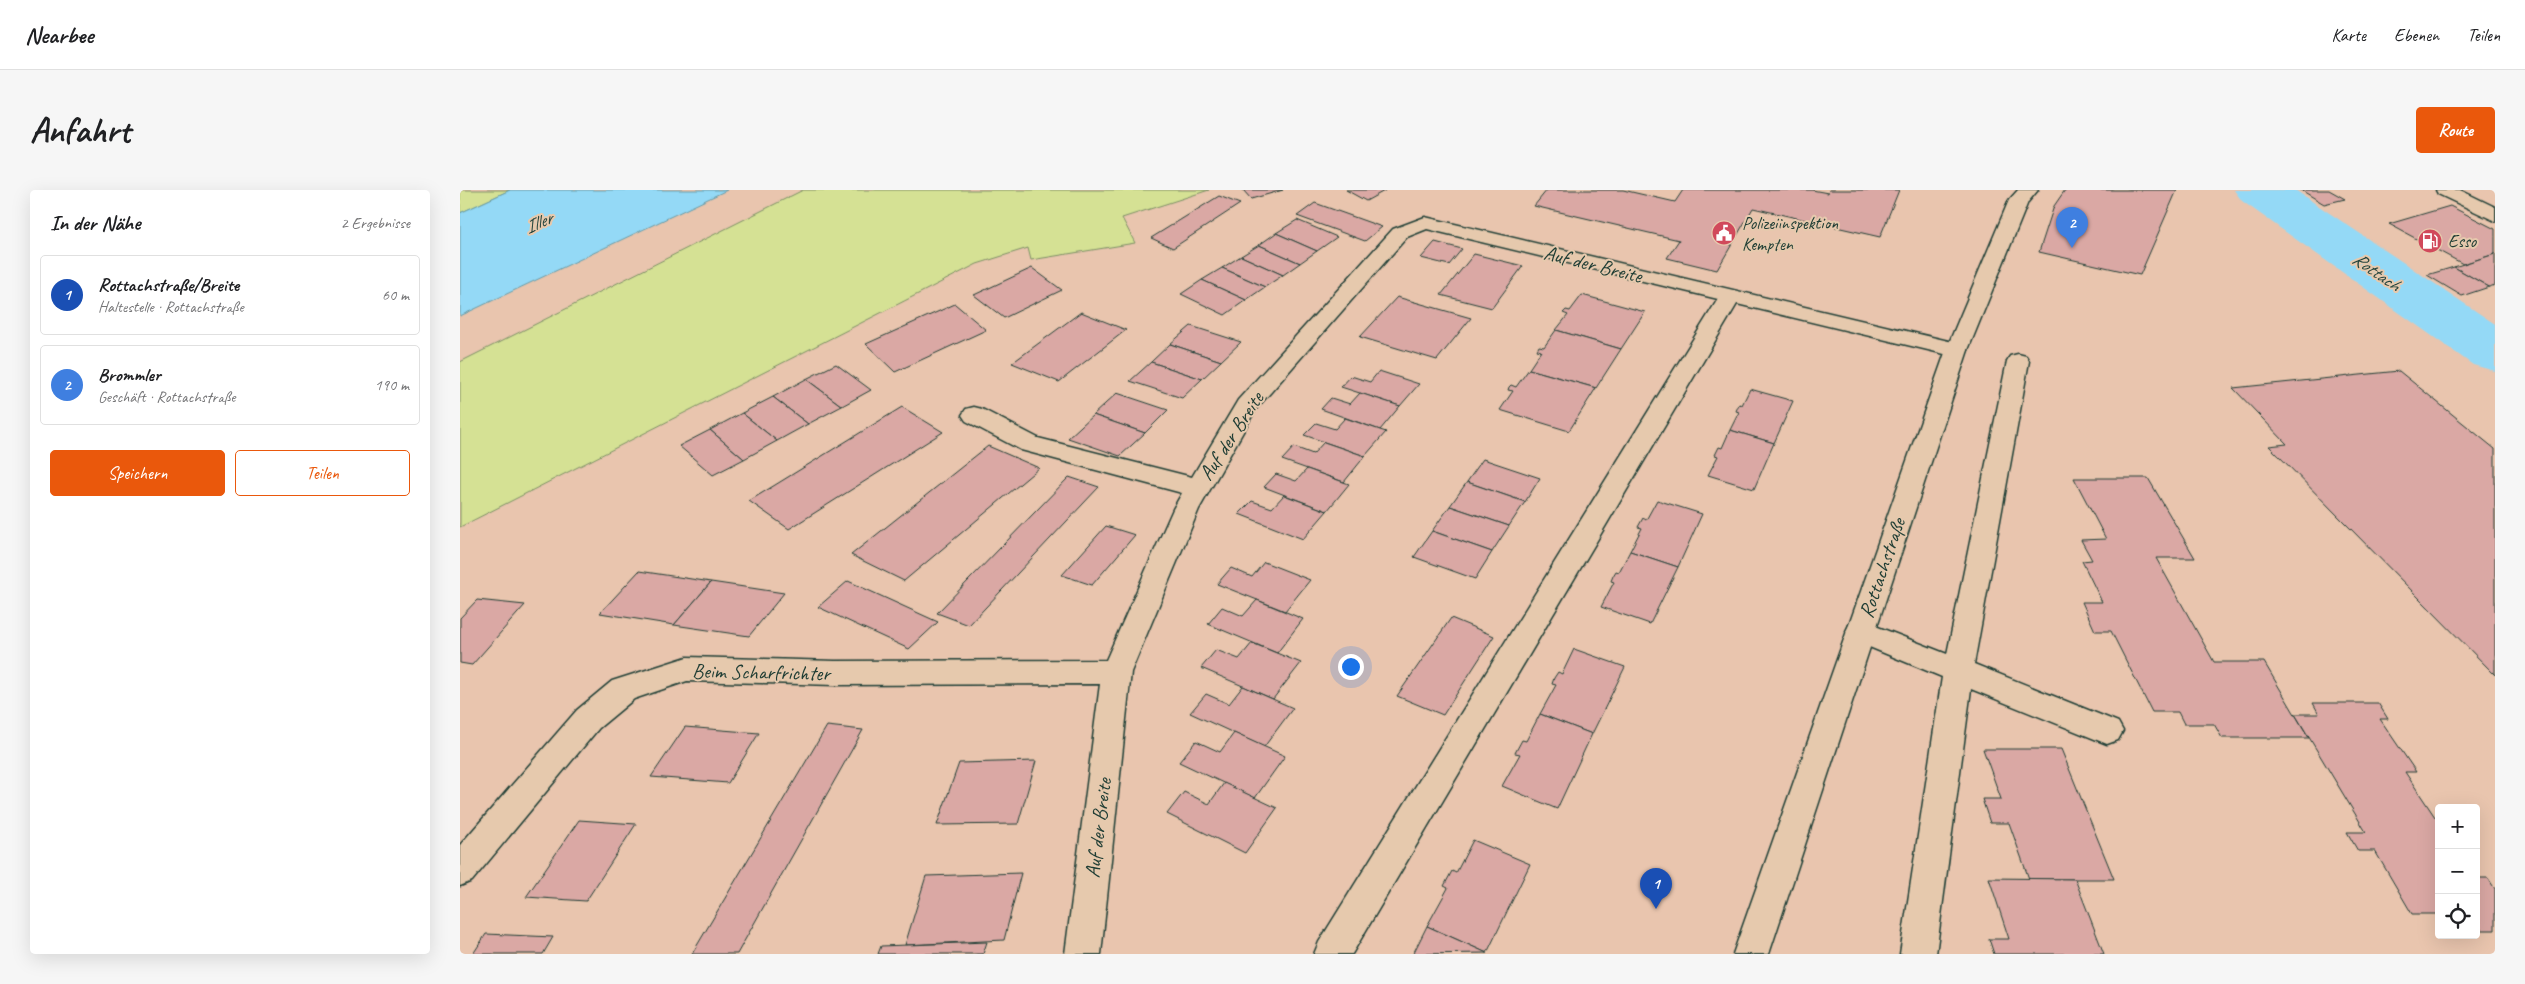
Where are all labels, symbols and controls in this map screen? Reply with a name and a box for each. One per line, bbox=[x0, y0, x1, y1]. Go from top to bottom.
text: Nearbee bbox=[25, 20, 93, 50]
text: Karte bbox=[2331, 24, 2366, 46]
text: Ebenen bbox=[2394, 24, 2439, 46]
text: Teilen bbox=[2467, 24, 2500, 46]
button: Route bbox=[2416, 107, 2495, 153]
text: Anfahrt bbox=[30, 108, 130, 153]
water label: Iller bbox=[521, 205, 559, 239]
pin: 2 bbox=[2056, 207, 2088, 248]
text: In der Nähe bbox=[50, 210, 140, 236]
place label: Polizeiinspektion Kempten bbox=[1742, 212, 1839, 255]
text: 2 Ergebnisse bbox=[341, 213, 410, 233]
public building icon: Polizeiinspektion Kempten bbox=[1711, 220, 1737, 246]
fuel station icon: Esso bbox=[2417, 228, 2443, 254]
place label: Esso bbox=[2448, 230, 2478, 252]
street label: Auf der Breite bbox=[1541, 239, 1646, 289]
water label: Rottach bbox=[2348, 247, 2407, 298]
text: Rottachstraße/Breite bbox=[98, 273, 239, 297]
text: 1 bbox=[63, 285, 71, 305]
text: 60 m bbox=[382, 285, 409, 305]
text: Haltestelle · Rottachstraße bbox=[98, 297, 244, 317]
text: Brommler bbox=[98, 363, 161, 387]
text: 2 bbox=[63, 375, 71, 395]
text: 190 m bbox=[375, 375, 409, 395]
street label: Auf der Breite bbox=[1193, 386, 1270, 485]
text: Geschäft · Rottachstraße bbox=[98, 387, 236, 407]
button: Speichern bbox=[50, 450, 225, 496]
button: Teilen bbox=[235, 450, 410, 496]
street label: Rottachstraße bbox=[1853, 513, 1912, 621]
your location bbox=[1338, 654, 1364, 680]
street label: Beim Scharfrichter bbox=[692, 658, 833, 686]
street label: Auf der Breite bbox=[1079, 776, 1117, 879]
map controls bbox=[2435, 804, 2480, 939]
button: + bbox=[2435, 804, 2480, 849]
button: − bbox=[2435, 849, 2480, 894]
pin: 1 bbox=[1640, 868, 1672, 909]
button: locate bbox=[2435, 894, 2480, 939]

